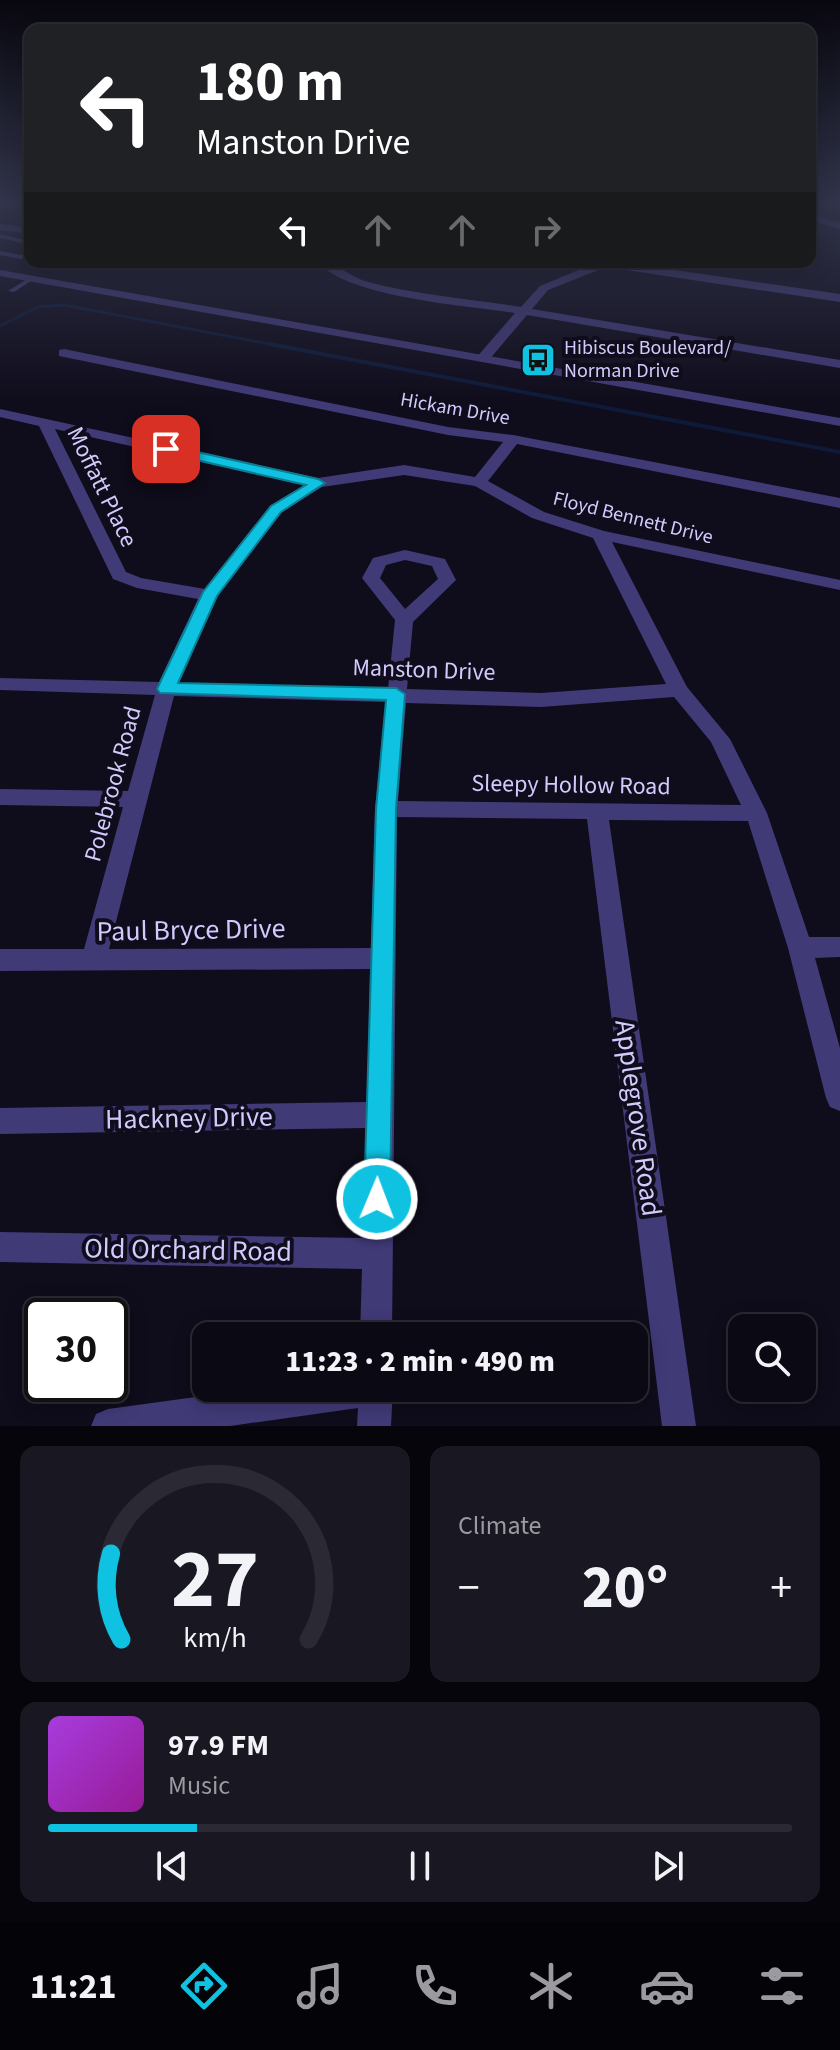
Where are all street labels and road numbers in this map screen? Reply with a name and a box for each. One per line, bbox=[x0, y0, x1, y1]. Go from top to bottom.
street label: Hickam Drive bbox=[398, 386, 512, 432]
street label: Moffatt Place bbox=[58, 421, 146, 553]
street label: Floyd Bennett Drive bbox=[550, 485, 716, 551]
street label: Manston Drive bbox=[352, 650, 496, 690]
street label: Polebrook Road bbox=[75, 702, 151, 866]
street label: Sleepy Hollow Road bbox=[471, 766, 671, 804]
street label: Paul Bryce Drive bbox=[96, 908, 286, 952]
street label: Applegrove Road bbox=[604, 1017, 672, 1219]
street label: Hackney Drive bbox=[105, 1097, 273, 1139]
street label: Old Orchard Road bbox=[84, 1228, 292, 1272]

